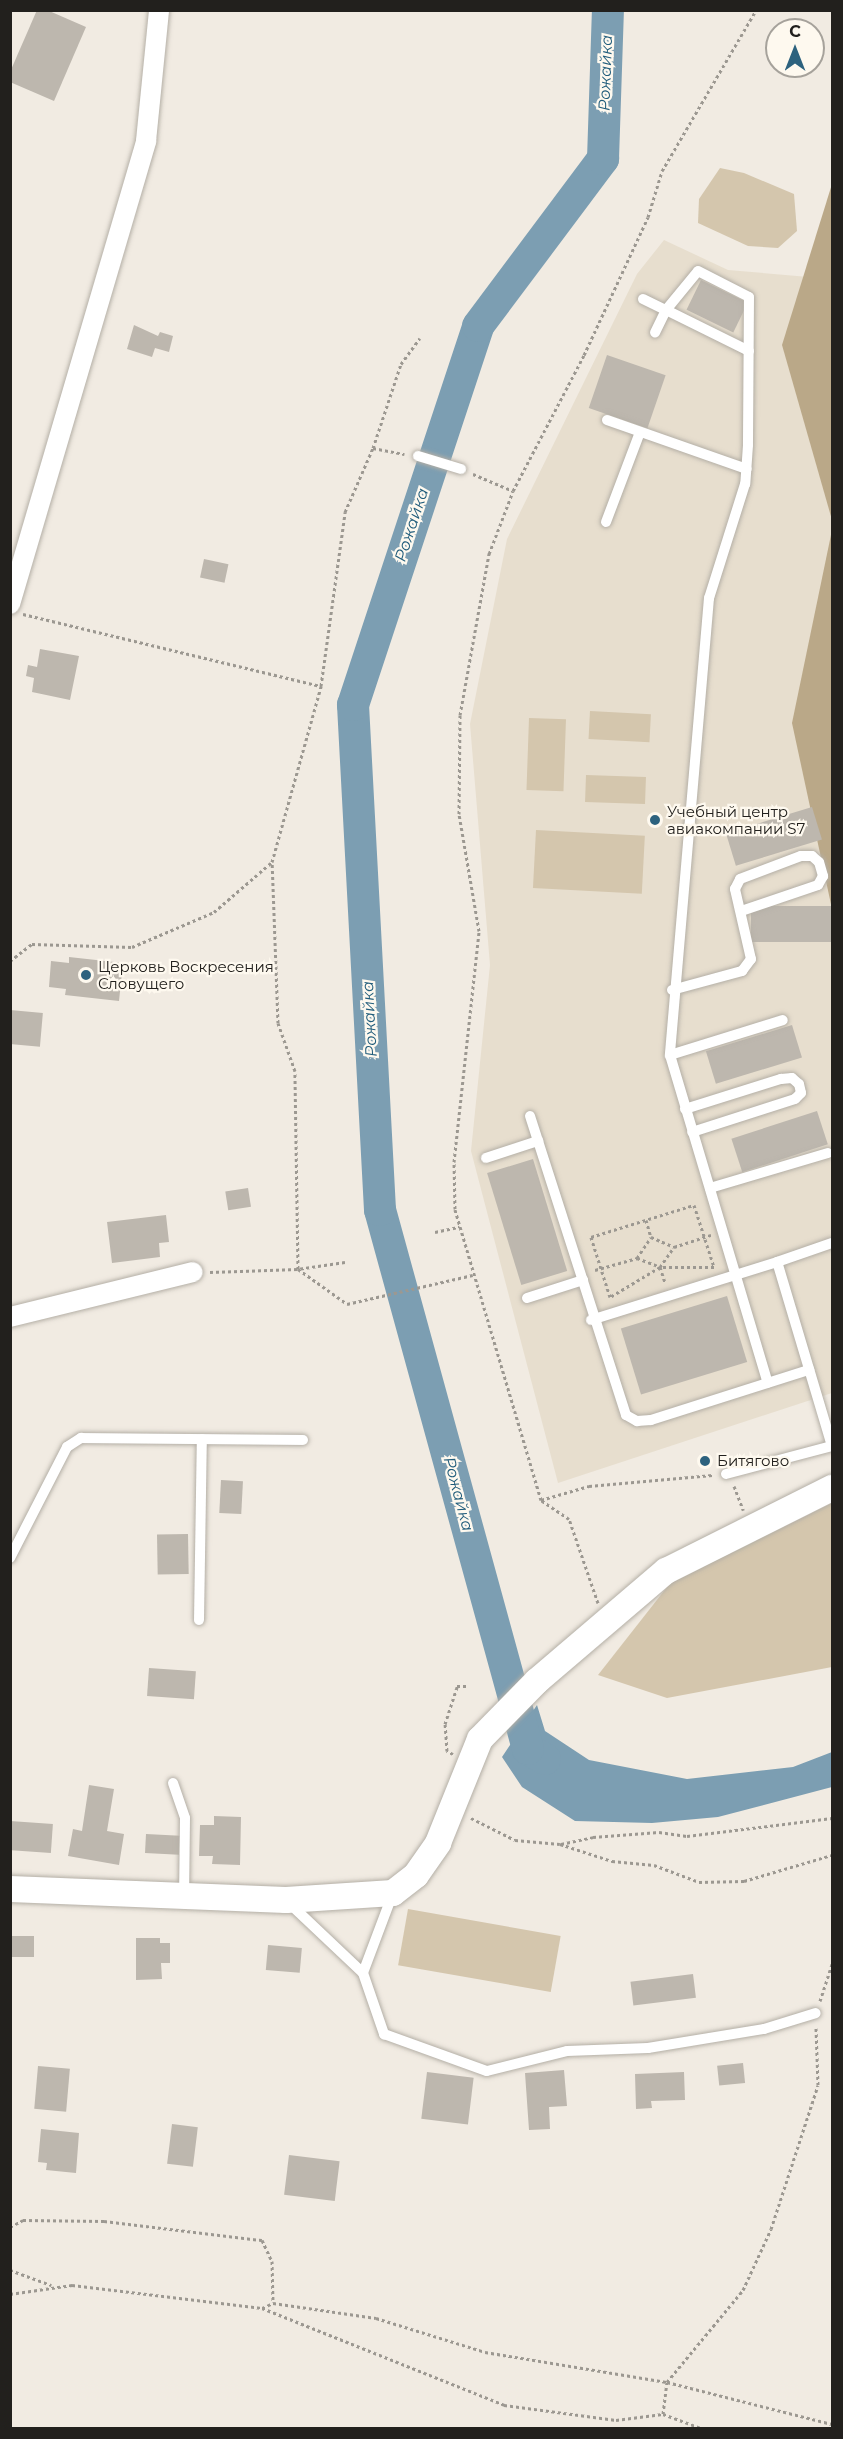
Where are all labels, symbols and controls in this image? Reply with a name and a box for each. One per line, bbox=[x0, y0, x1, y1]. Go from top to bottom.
north arrow bbox=[765, 18, 825, 78]
text: С bbox=[789, 22, 801, 41]
water label: Рожайка bbox=[595, 35, 617, 111]
water label: Рожайка bbox=[391, 486, 433, 564]
place label: Учебный центр авиакомпании S7 bbox=[667, 802, 805, 837]
marker: Учебный центр авиакомпании S7 bbox=[648, 813, 662, 827]
place label: Церковь Воскресения Словущего bbox=[98, 957, 274, 992]
marker: Церковь Воскресения Словущего bbox=[79, 968, 93, 982]
water label: Рожайка bbox=[358, 980, 382, 1058]
place label: Битягово bbox=[717, 1452, 789, 1470]
marker: Битягово bbox=[698, 1454, 712, 1468]
water label: Рожайка bbox=[439, 1455, 477, 1533]

